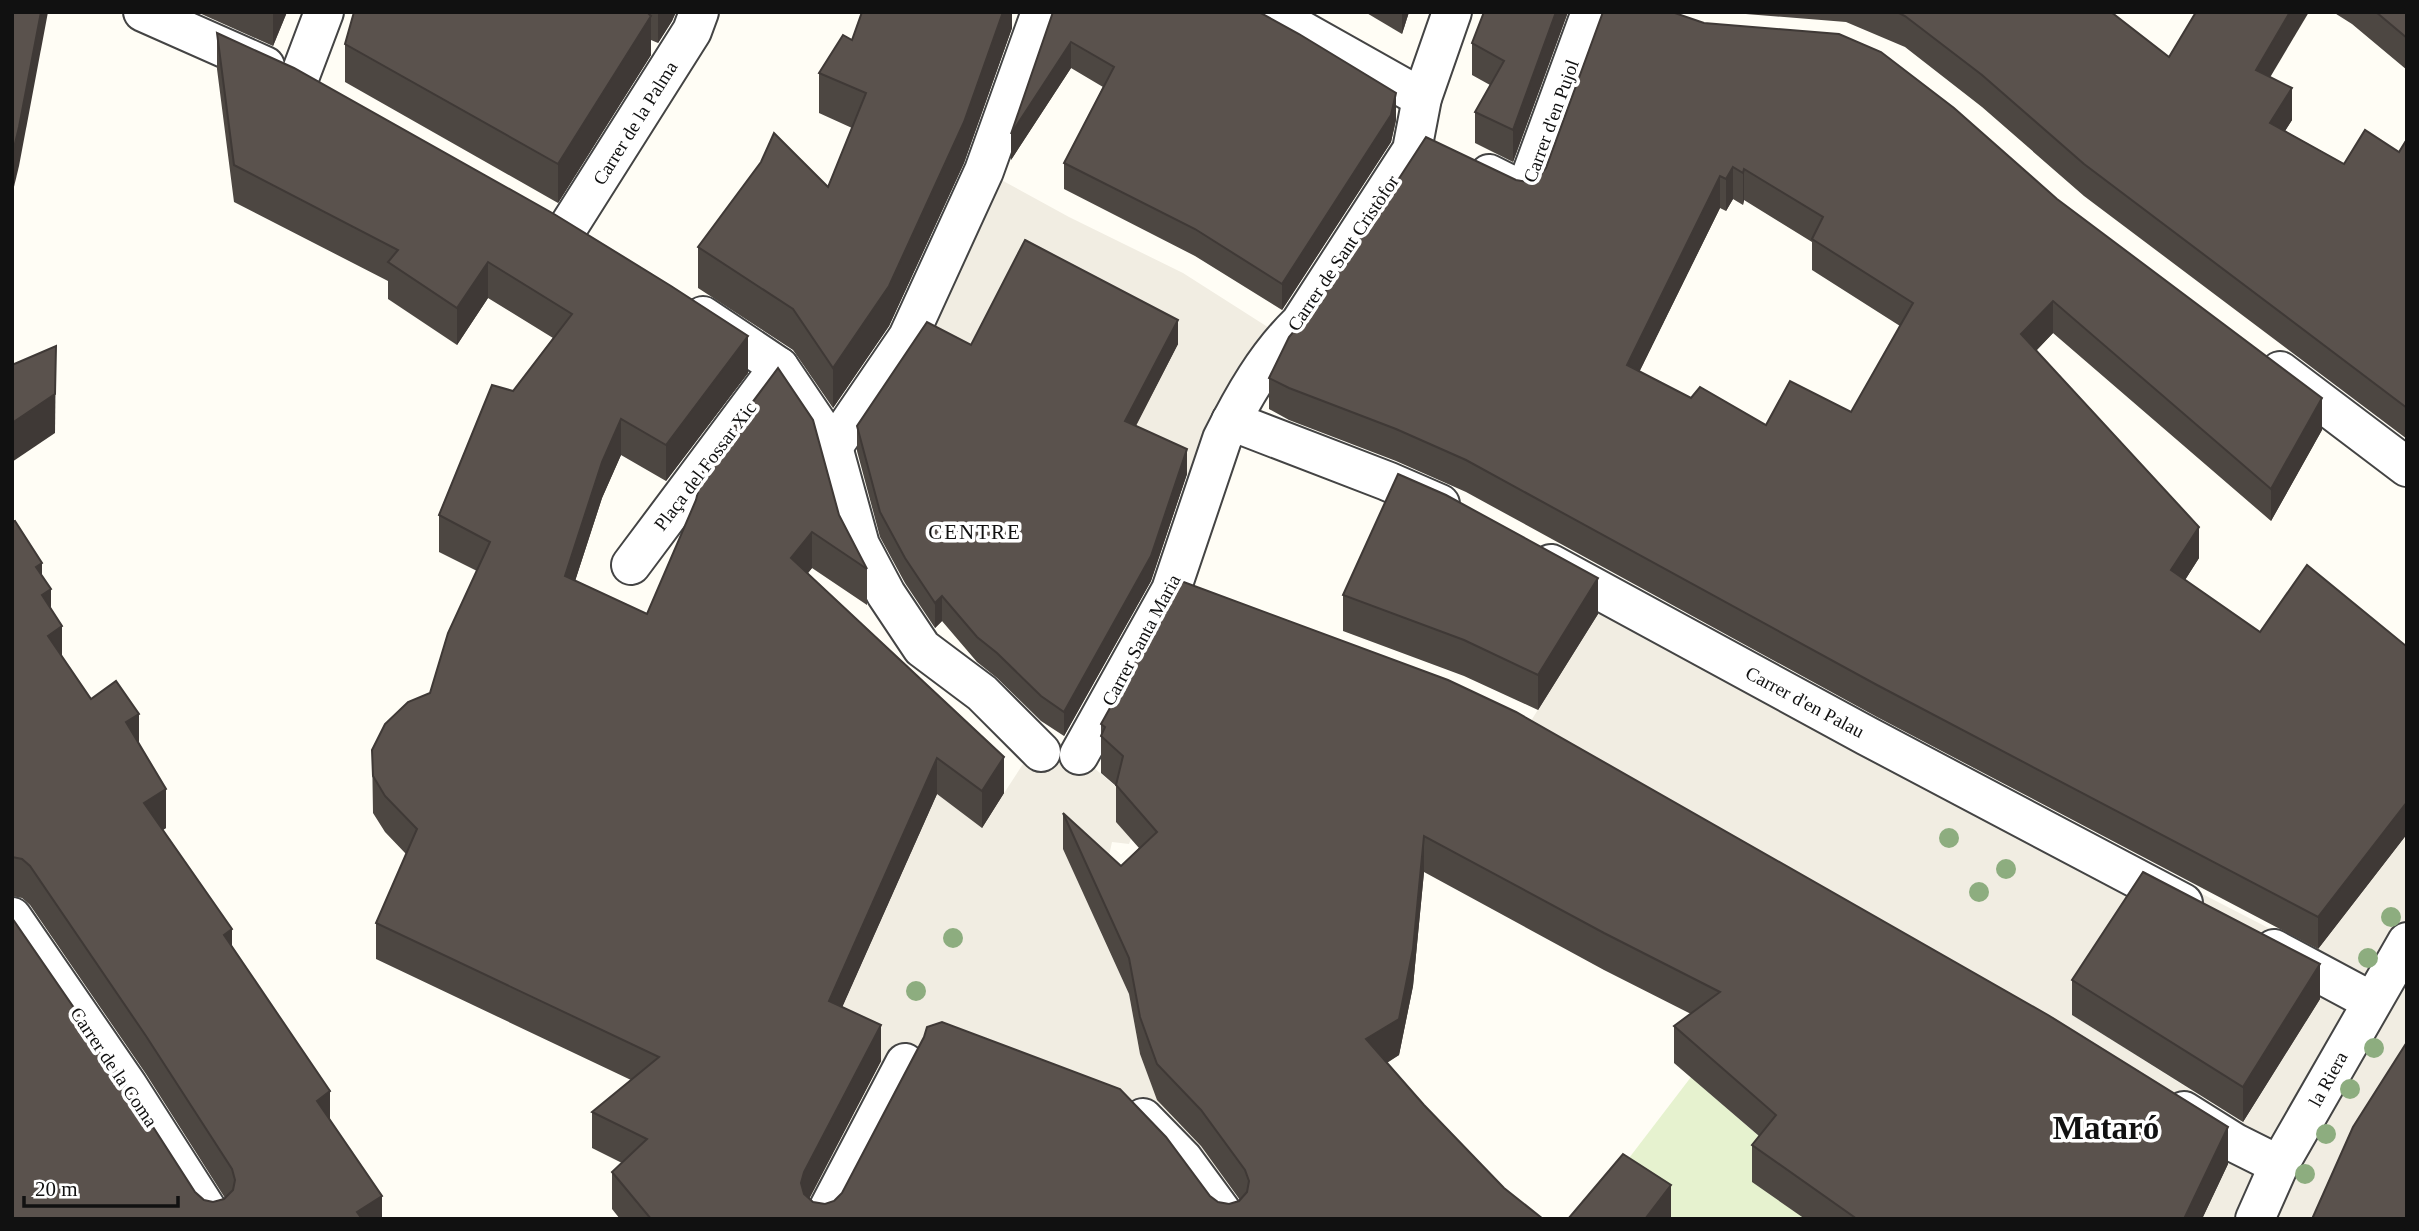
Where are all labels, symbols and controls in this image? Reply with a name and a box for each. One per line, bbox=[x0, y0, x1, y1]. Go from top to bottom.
street label: Carrer de la Palma bbox=[588, 57, 682, 189]
street label: Carrer d'en Pujol bbox=[1519, 57, 1583, 185]
street label: Carrer de Sant Cristòfor bbox=[1283, 171, 1403, 335]
street label: Plaça del Fossar Xic bbox=[650, 398, 760, 534]
district label: CENTRE bbox=[928, 520, 1022, 544]
street label: Carrer Santa Maria bbox=[1098, 570, 1185, 709]
street label: Carrer d'en Palau bbox=[1742, 662, 1868, 742]
street label: Carrer de la Coma bbox=[66, 1003, 162, 1131]
street label: la Riera bbox=[2304, 1047, 2352, 1110]
district label: Mataró bbox=[2053, 1110, 2159, 1146]
scale bar bbox=[24, 1164, 178, 1208]
text: 20 m bbox=[35, 1177, 78, 1201]

